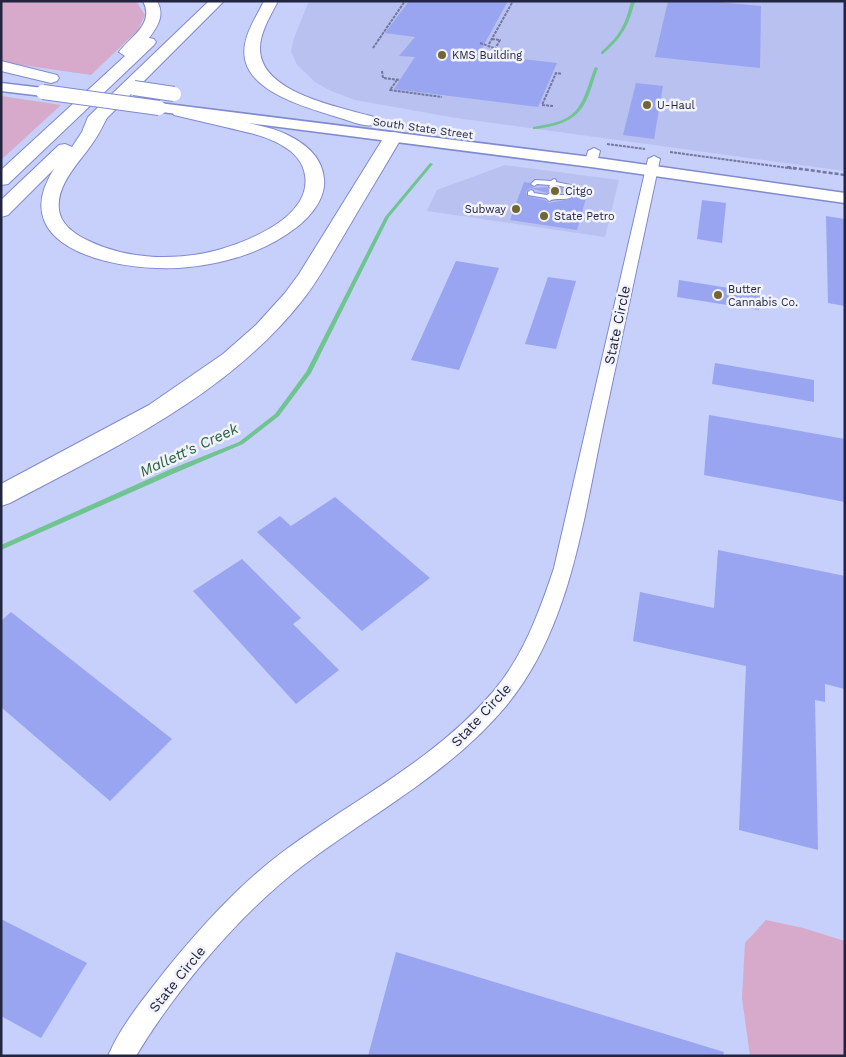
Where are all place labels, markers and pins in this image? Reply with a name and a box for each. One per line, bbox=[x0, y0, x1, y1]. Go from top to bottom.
marker: KMS Building bbox=[436, 49, 448, 61]
place label: KMS Building bbox=[452, 49, 522, 62]
marker: U-Haul bbox=[641, 99, 653, 111]
place label: U-Haul bbox=[657, 99, 695, 112]
marker: Citgo bbox=[549, 185, 561, 197]
place label: Citgo bbox=[565, 185, 593, 198]
place label: Subway bbox=[465, 203, 506, 216]
marker: Subway bbox=[510, 203, 522, 215]
marker: State Petro bbox=[538, 210, 550, 222]
place label: State Petro bbox=[554, 210, 615, 223]
place label: Butter Cannabis Co. bbox=[728, 283, 798, 309]
marker: Butter Cannabis Co. bbox=[712, 289, 724, 301]

